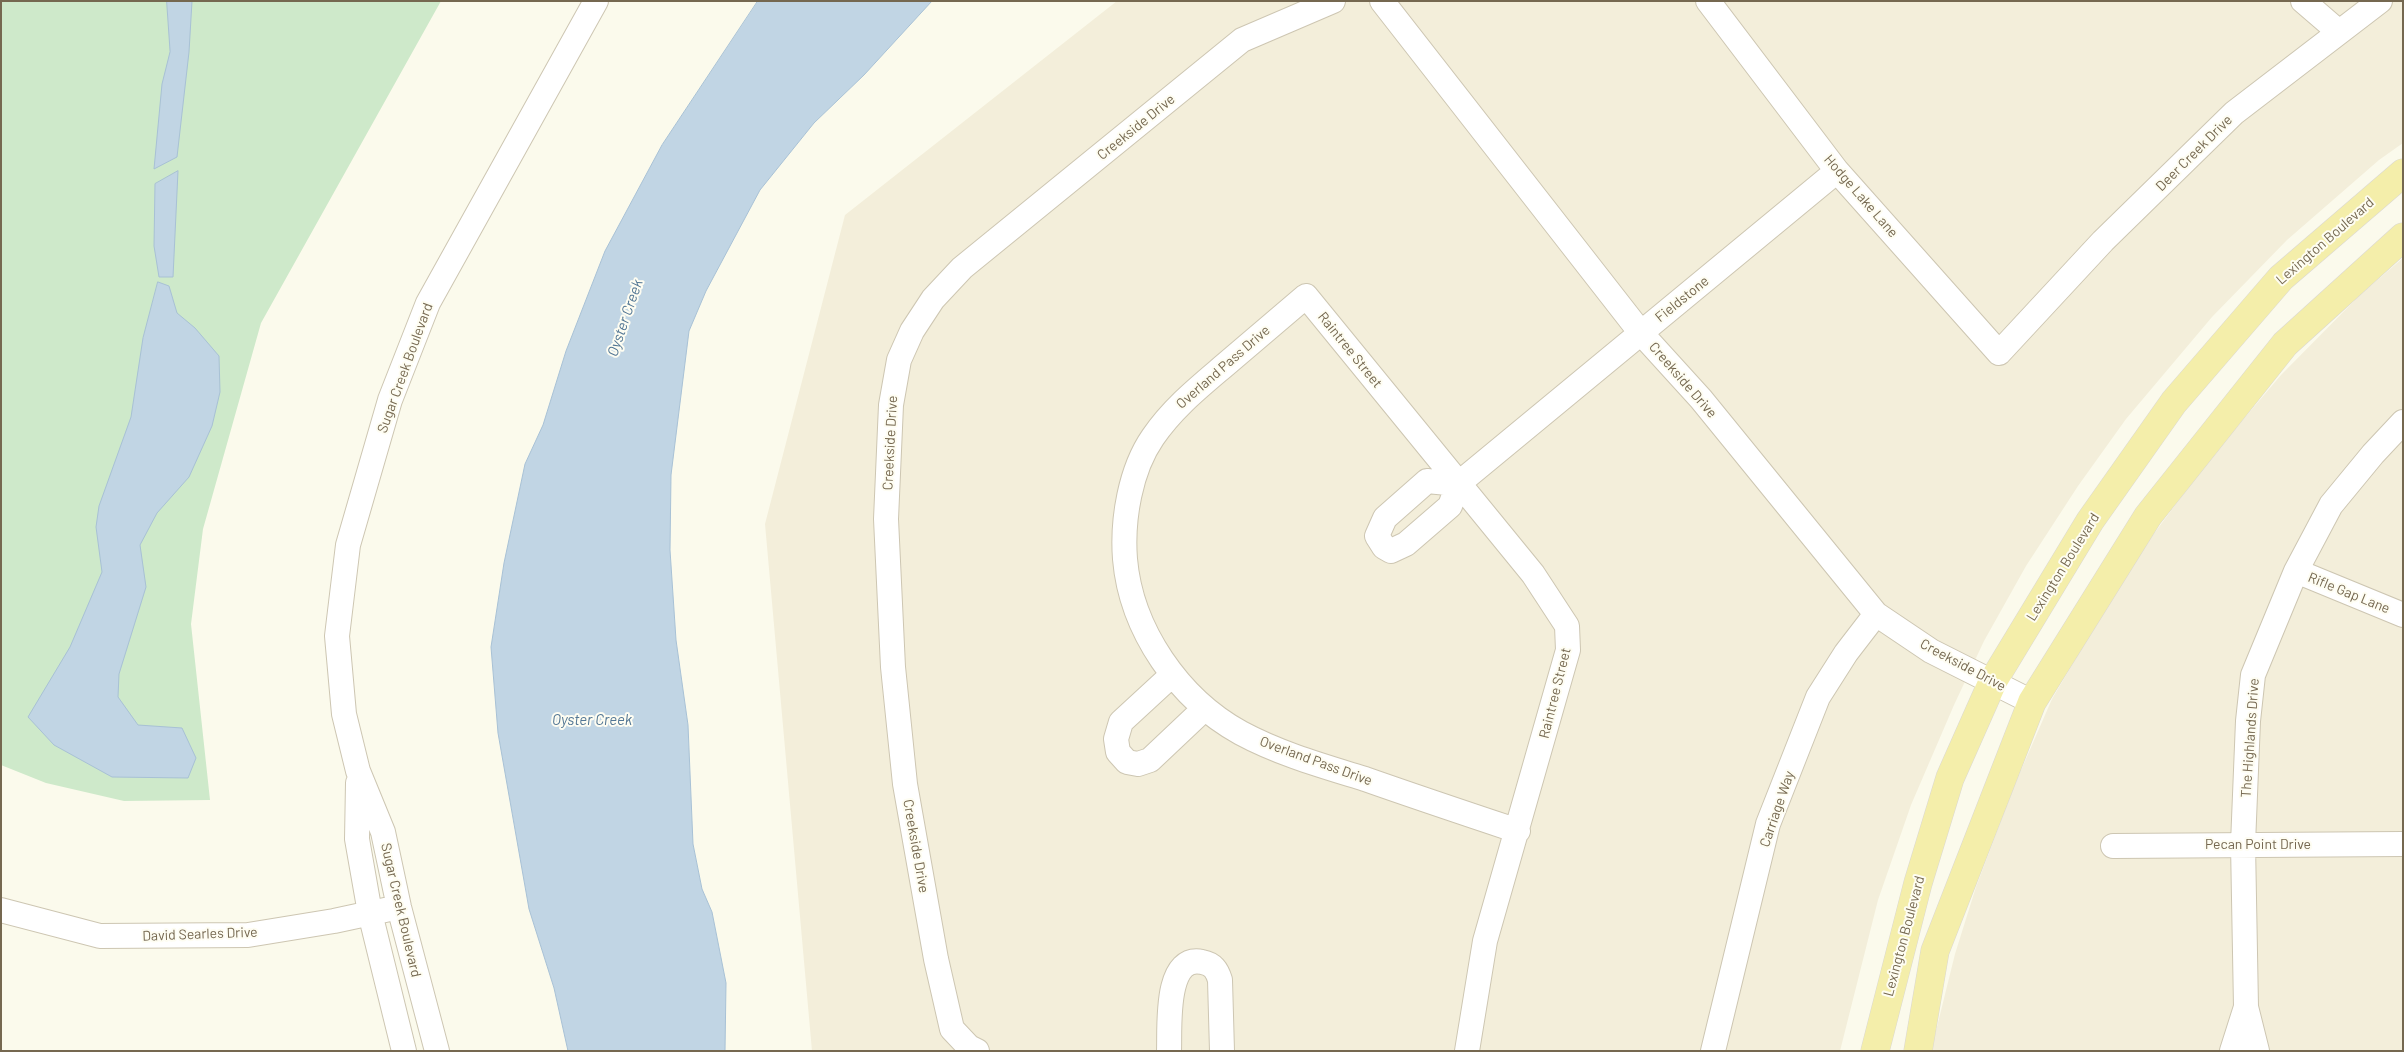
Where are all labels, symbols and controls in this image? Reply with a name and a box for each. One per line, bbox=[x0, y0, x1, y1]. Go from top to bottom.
street label: Creekside Drive bbox=[1094, 91, 1178, 163]
street label: Deer Creek Drive bbox=[2152, 111, 2236, 195]
street label: Hodge Lake Lane bbox=[1820, 151, 1902, 241]
street label: Lexington Boulevard bbox=[2273, 194, 2377, 288]
street label: Fieldstone bbox=[1652, 272, 1712, 326]
water label: Oyster Creek bbox=[603, 277, 647, 359]
street label: Sugar Creek Boulevard bbox=[374, 301, 436, 435]
street label: Raintree Street bbox=[1314, 309, 1386, 391]
street label: Overland Pass Drive bbox=[1173, 322, 1273, 412]
street label: Creekside Drive bbox=[1646, 339, 1720, 421]
street label: Creekside Drive bbox=[879, 395, 901, 491]
street label: Lexington Boulevard bbox=[2023, 510, 2103, 624]
street label: Rifle Gap Lane bbox=[2306, 569, 2392, 617]
street label: Creekside Drive bbox=[1917, 635, 2009, 695]
street label: Raintree Street bbox=[1536, 646, 1574, 740]
street label: The Highlands Drive bbox=[2237, 678, 2263, 798]
water label: Oyster Creek bbox=[552, 711, 632, 729]
street label: Overland Pass Drive bbox=[1257, 733, 1375, 789]
street label: Carriage Way bbox=[1756, 769, 1798, 849]
street label: Creekside Drive bbox=[899, 798, 933, 894]
street label: Pecan Point Drive bbox=[2205, 836, 2311, 852]
street label: Sugar Creek Boulevard bbox=[377, 841, 425, 979]
street label: Lexington Boulevard bbox=[1880, 874, 1928, 998]
street label: David Searles Drive bbox=[142, 924, 258, 944]

